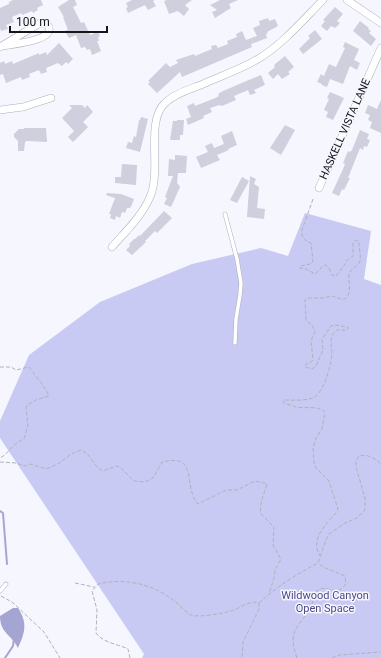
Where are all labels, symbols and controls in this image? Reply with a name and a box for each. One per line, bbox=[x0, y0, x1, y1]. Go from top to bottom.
scale bar bbox=[10, 8, 107, 34]
text: 100 m bbox=[16, 15, 50, 29]
street label: HASKELL VISTA LANE bbox=[317, 76, 373, 182]
park label: Wildwood Canyon Open Space bbox=[281, 589, 369, 615]

